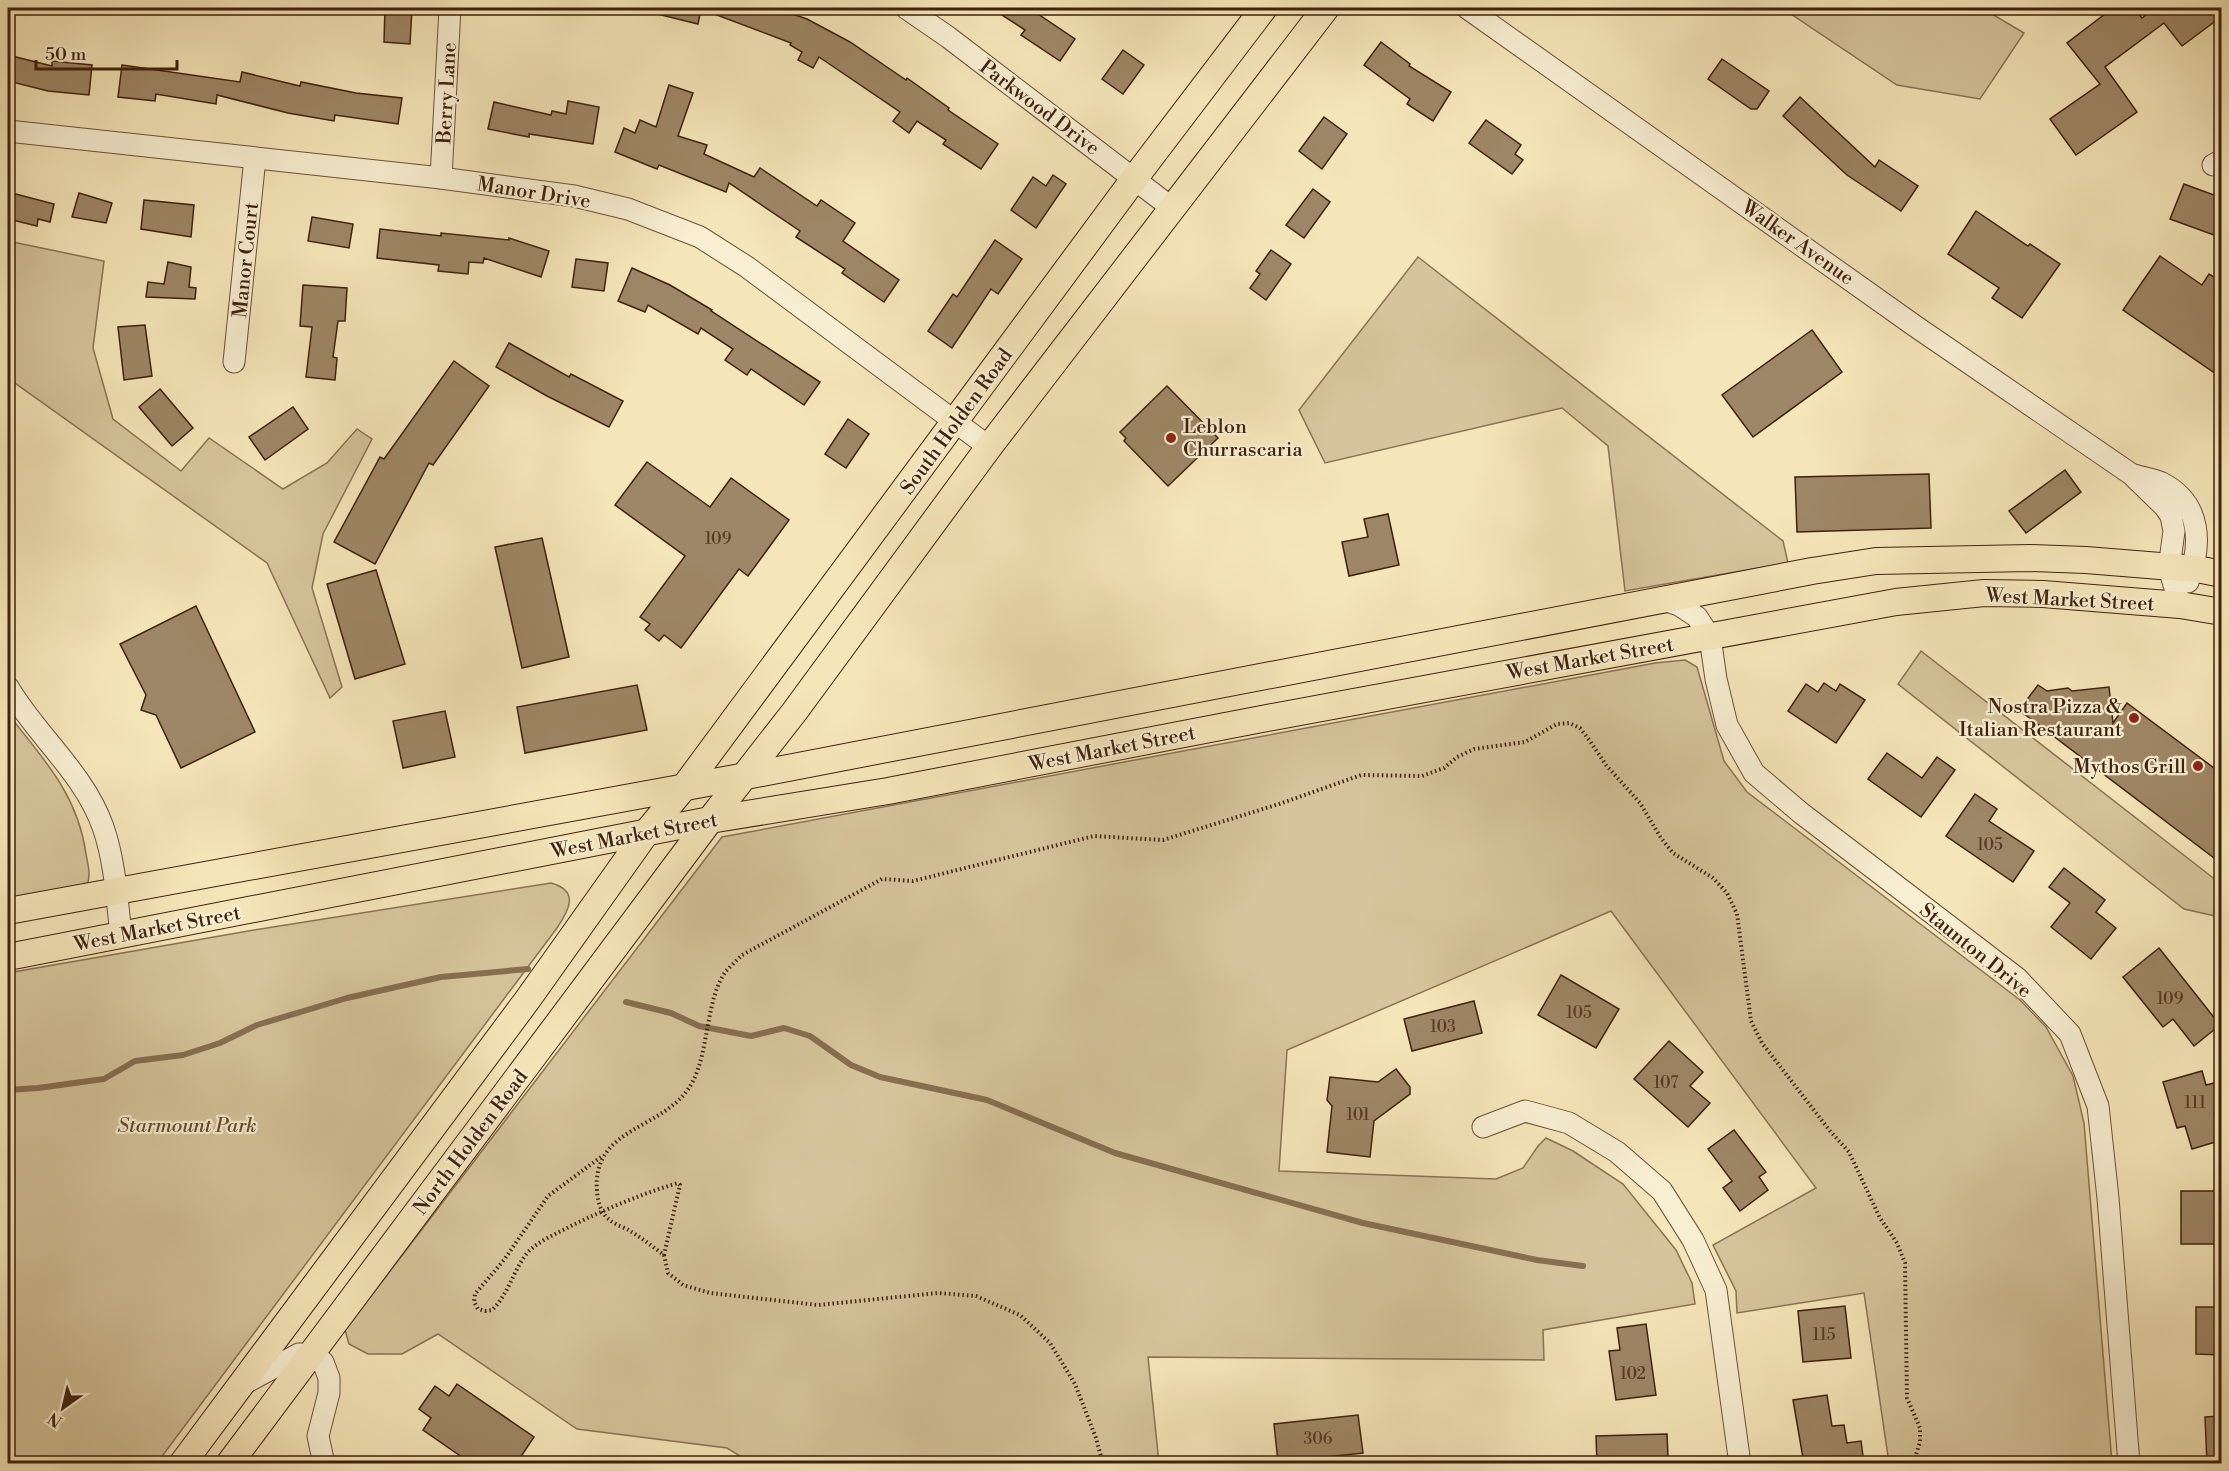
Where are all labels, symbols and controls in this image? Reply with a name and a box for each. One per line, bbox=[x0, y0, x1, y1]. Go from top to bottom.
scale bar bbox=[36, 33, 177, 71]
street label: Berry Lane bbox=[432, 42, 463, 146]
text: 50 m bbox=[45, 43, 87, 66]
street label: Parkwood Drive bbox=[974, 55, 1104, 162]
street label: Manor Drive bbox=[475, 172, 592, 215]
street label: Walker Avenue bbox=[1735, 195, 1858, 291]
street label: Manor Court bbox=[228, 201, 265, 319]
street label: South Holden Road bbox=[896, 343, 1019, 500]
place label: Leblon Churrascaria bbox=[1183, 415, 1303, 463]
marker: Leblon Churrascaria bbox=[1164, 431, 1178, 445]
house number: 109 bbox=[705, 529, 732, 549]
street label: West Market Street bbox=[1984, 584, 2155, 617]
street label: West Market Street bbox=[1504, 632, 1676, 687]
place label: Nostra Pizza & Italian Restaurant bbox=[1959, 695, 2122, 743]
marker: Nostra Pizza & Italian Restaurant bbox=[2127, 711, 2141, 725]
street label: West Market Street bbox=[1026, 721, 1198, 778]
place label: Mythos Grill bbox=[2073, 755, 2186, 780]
marker: Mythos Grill bbox=[2191, 759, 2205, 773]
street label: West Market Street bbox=[548, 808, 720, 865]
house number: 105 bbox=[1977, 835, 2003, 855]
street label: Staunton Drive bbox=[1914, 898, 2036, 1004]
street label: West Market Street bbox=[71, 901, 243, 958]
house number: 109 bbox=[2157, 989, 2184, 1009]
house number: 105 bbox=[1566, 1003, 1592, 1023]
house number: 103 bbox=[1430, 1017, 1456, 1037]
street label: North Holden Road bbox=[408, 1065, 534, 1221]
house number: 107 bbox=[1654, 1073, 1678, 1093]
house number: 111 bbox=[2184, 1093, 2206, 1113]
house number: 101 bbox=[1346, 1105, 1370, 1125]
park label: Starmount Park bbox=[118, 1114, 256, 1139]
house number: 115 bbox=[1812, 1325, 1836, 1345]
house number: 102 bbox=[1620, 1364, 1646, 1384]
north arrow bbox=[33, 1378, 93, 1438]
text: N bbox=[44, 1408, 66, 1431]
house number: 306 bbox=[1303, 1429, 1333, 1449]

